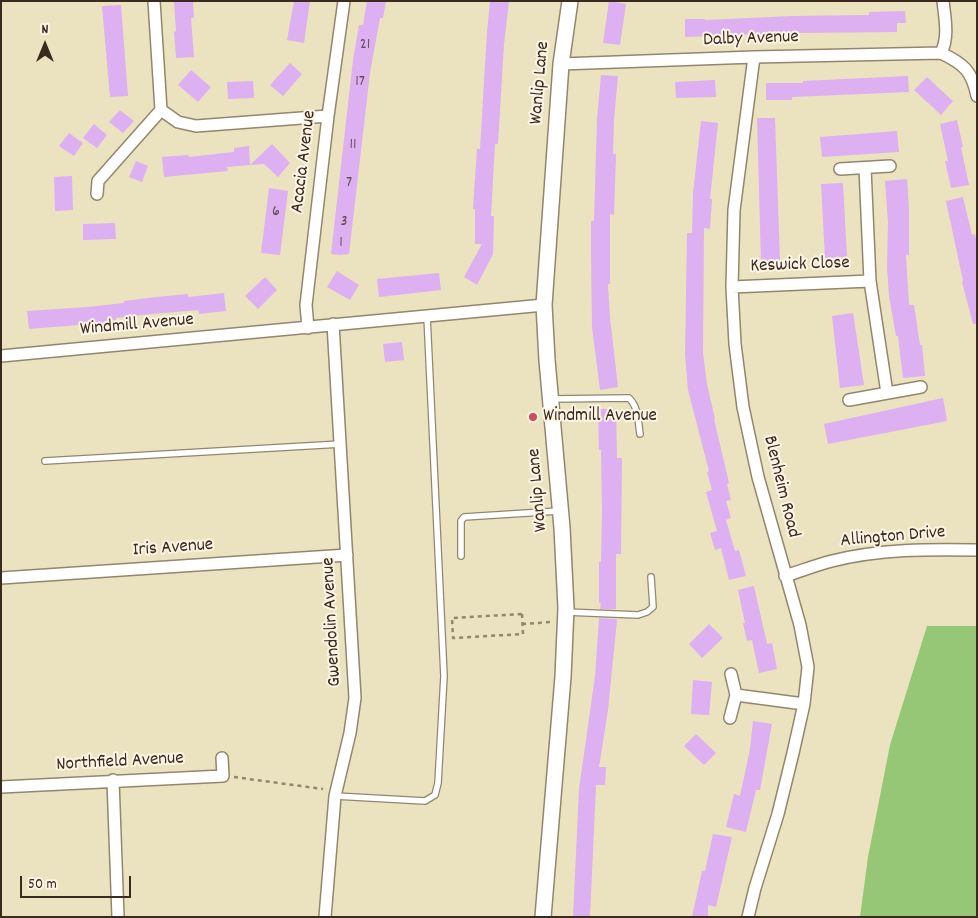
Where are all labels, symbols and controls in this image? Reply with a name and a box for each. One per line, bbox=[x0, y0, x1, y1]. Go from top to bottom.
north arrow bbox=[20, 20, 70, 70]
text: N bbox=[42, 20, 48, 40]
street label: Dalby Avenue bbox=[703, 27, 799, 53]
house number: 21 bbox=[360, 36, 370, 56]
street label: Wanlip Lane bbox=[526, 40, 556, 126]
house number: 17 bbox=[355, 73, 365, 93]
street label: Acacia Avenue bbox=[287, 109, 323, 215]
house number: 11 bbox=[349, 136, 357, 156]
house number: 7 bbox=[346, 174, 352, 194]
house number: 6 bbox=[272, 203, 280, 223]
house number: 3 bbox=[340, 213, 348, 233]
house number: 1 bbox=[339, 234, 343, 254]
street label: Keswick Close bbox=[750, 253, 850, 279]
street label: Windmill Avenue bbox=[79, 310, 195, 342]
place label: Windmill Avenue bbox=[543, 406, 657, 428]
marker: Windmill Avenue bbox=[527, 411, 539, 423]
street label: Blenheim Road bbox=[756, 434, 804, 540]
street label: Wanlip Lane bbox=[524, 447, 554, 533]
street label: Allington Drive bbox=[840, 522, 946, 554]
street label: Iris Avenue bbox=[132, 535, 214, 563]
street label: Gwendolin Avenue bbox=[318, 557, 348, 687]
street label: Northfield Avenue bbox=[56, 748, 184, 778]
scale bar bbox=[22, 866, 134, 898]
text: 50 m bbox=[28, 874, 57, 896]

